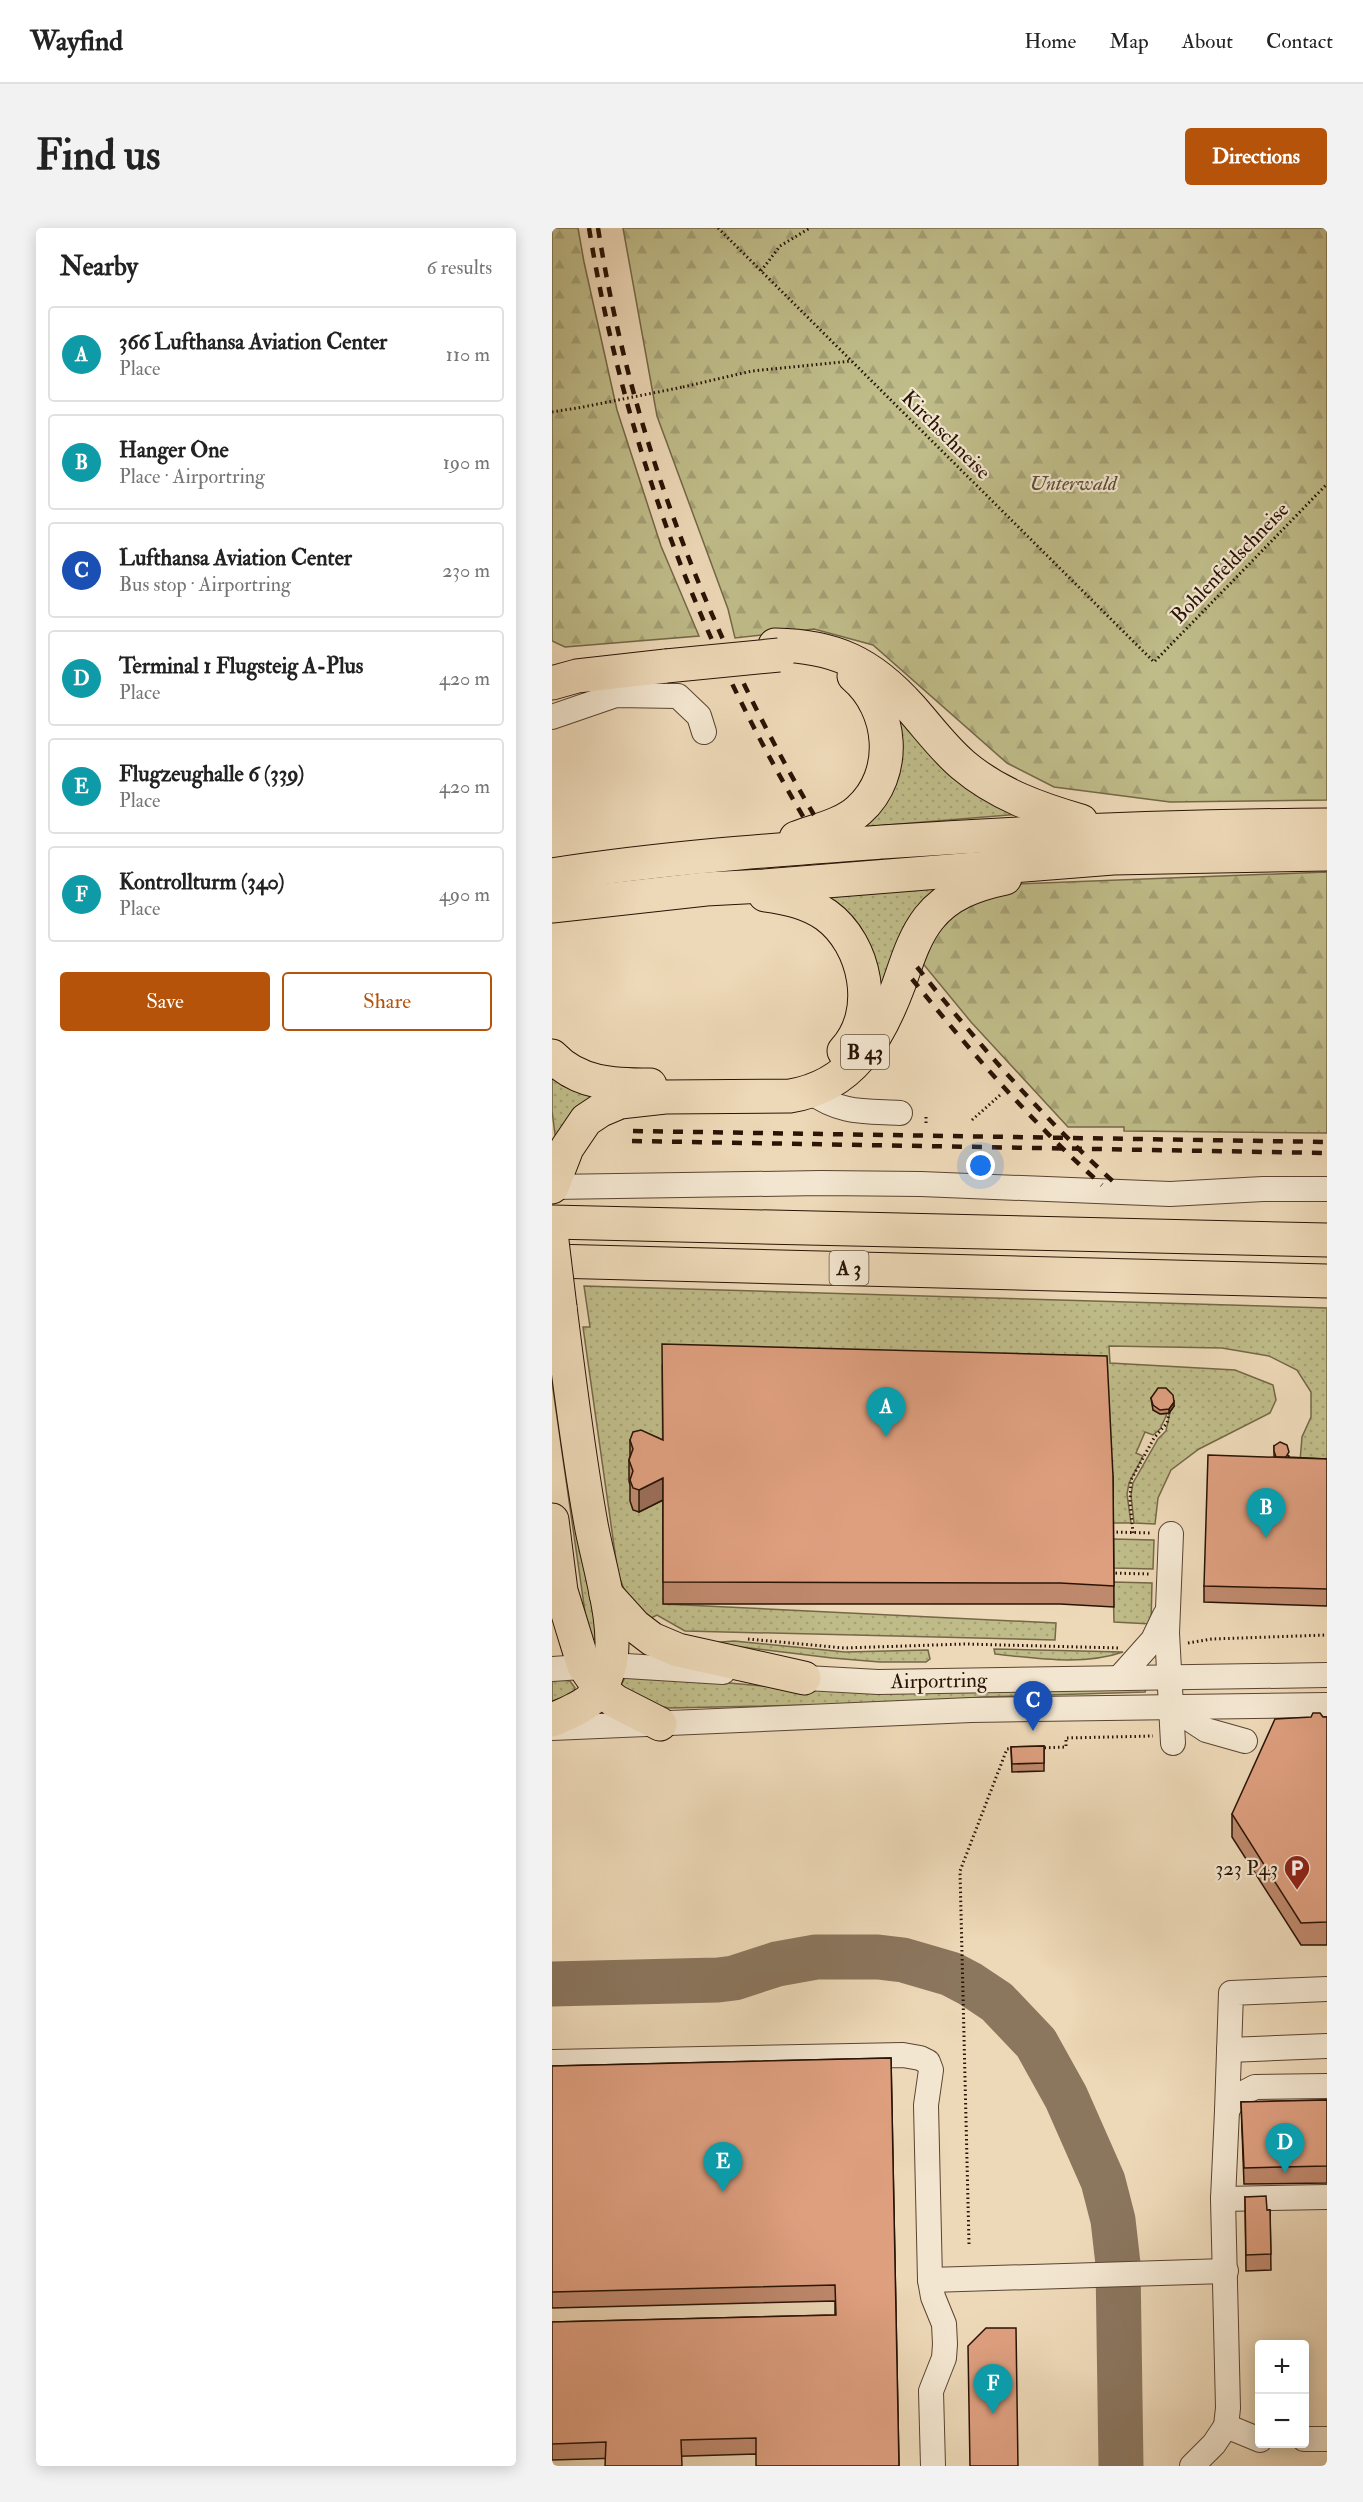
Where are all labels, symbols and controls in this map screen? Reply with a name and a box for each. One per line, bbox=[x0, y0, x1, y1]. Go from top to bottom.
text: Wayfind bbox=[30, 24, 123, 59]
text: Home bbox=[1024, 28, 1076, 55]
text: Map bbox=[1109, 28, 1149, 55]
text: About bbox=[1182, 28, 1233, 55]
text: Contact bbox=[1266, 28, 1333, 55]
button: Directions bbox=[1185, 128, 1327, 185]
text: Find us bbox=[36, 130, 160, 182]
text: Nearby bbox=[60, 251, 138, 283]
text: 6 results bbox=[426, 255, 492, 280]
text: 366 Lufthansa Aviation Center bbox=[119, 328, 387, 356]
text: A bbox=[75, 342, 88, 367]
text: 110 m bbox=[446, 342, 490, 367]
text: Place bbox=[119, 356, 160, 381]
street label: Kirchschneise bbox=[896, 385, 996, 485]
text: Hanger One bbox=[119, 436, 229, 464]
text: B bbox=[75, 450, 88, 475]
text: 190 m bbox=[443, 450, 490, 475]
text: Place · Airportring bbox=[119, 464, 265, 489]
park label: Unterwald bbox=[1029, 470, 1118, 497]
street label: Bohlenfeldschneise bbox=[1165, 496, 1295, 629]
text: Lufthansa Aviation Center bbox=[119, 544, 352, 572]
text: C bbox=[74, 558, 89, 583]
text: 230 m bbox=[442, 558, 490, 583]
text: Bus stop · Airportring bbox=[119, 572, 291, 597]
text: Terminal 1 Flugsteig A-Plus bbox=[119, 652, 363, 680]
text: D bbox=[73, 666, 90, 691]
text: 420 m bbox=[439, 666, 490, 691]
text: Place bbox=[119, 680, 160, 705]
text: Flugzeughalle 6 (339) bbox=[119, 760, 304, 788]
text: E bbox=[74, 774, 89, 799]
text: 420 m bbox=[439, 774, 490, 799]
text: Place bbox=[119, 788, 160, 813]
text: Kontrollturm (340) bbox=[119, 868, 285, 896]
text: F bbox=[75, 882, 88, 907]
text: 490 m bbox=[439, 882, 490, 907]
text: Place bbox=[119, 896, 160, 921]
button: Save bbox=[60, 972, 270, 1031]
button: Share bbox=[282, 972, 492, 1031]
road number: B 43 bbox=[841, 1035, 889, 1069]
your location bbox=[966, 1151, 995, 1180]
road number: A 3 bbox=[830, 1251, 868, 1285]
pin: A bbox=[866, 1388, 906, 1437]
pin: B bbox=[1246, 1488, 1286, 1538]
street label: Airportring bbox=[889, 1667, 988, 1695]
pin: C bbox=[1014, 1682, 1052, 1731]
parking icon: 323 P43 bbox=[1282, 1853, 1312, 1891]
place label: 323 P43 bbox=[1215, 1855, 1278, 1882]
pin: D bbox=[1266, 2124, 1304, 2173]
pin: E bbox=[704, 2142, 742, 2192]
map controls bbox=[1255, 2340, 1309, 2448]
button: + bbox=[1255, 2340, 1309, 2394]
pin: F bbox=[974, 2364, 1012, 2414]
button: − bbox=[1255, 2394, 1309, 2448]

